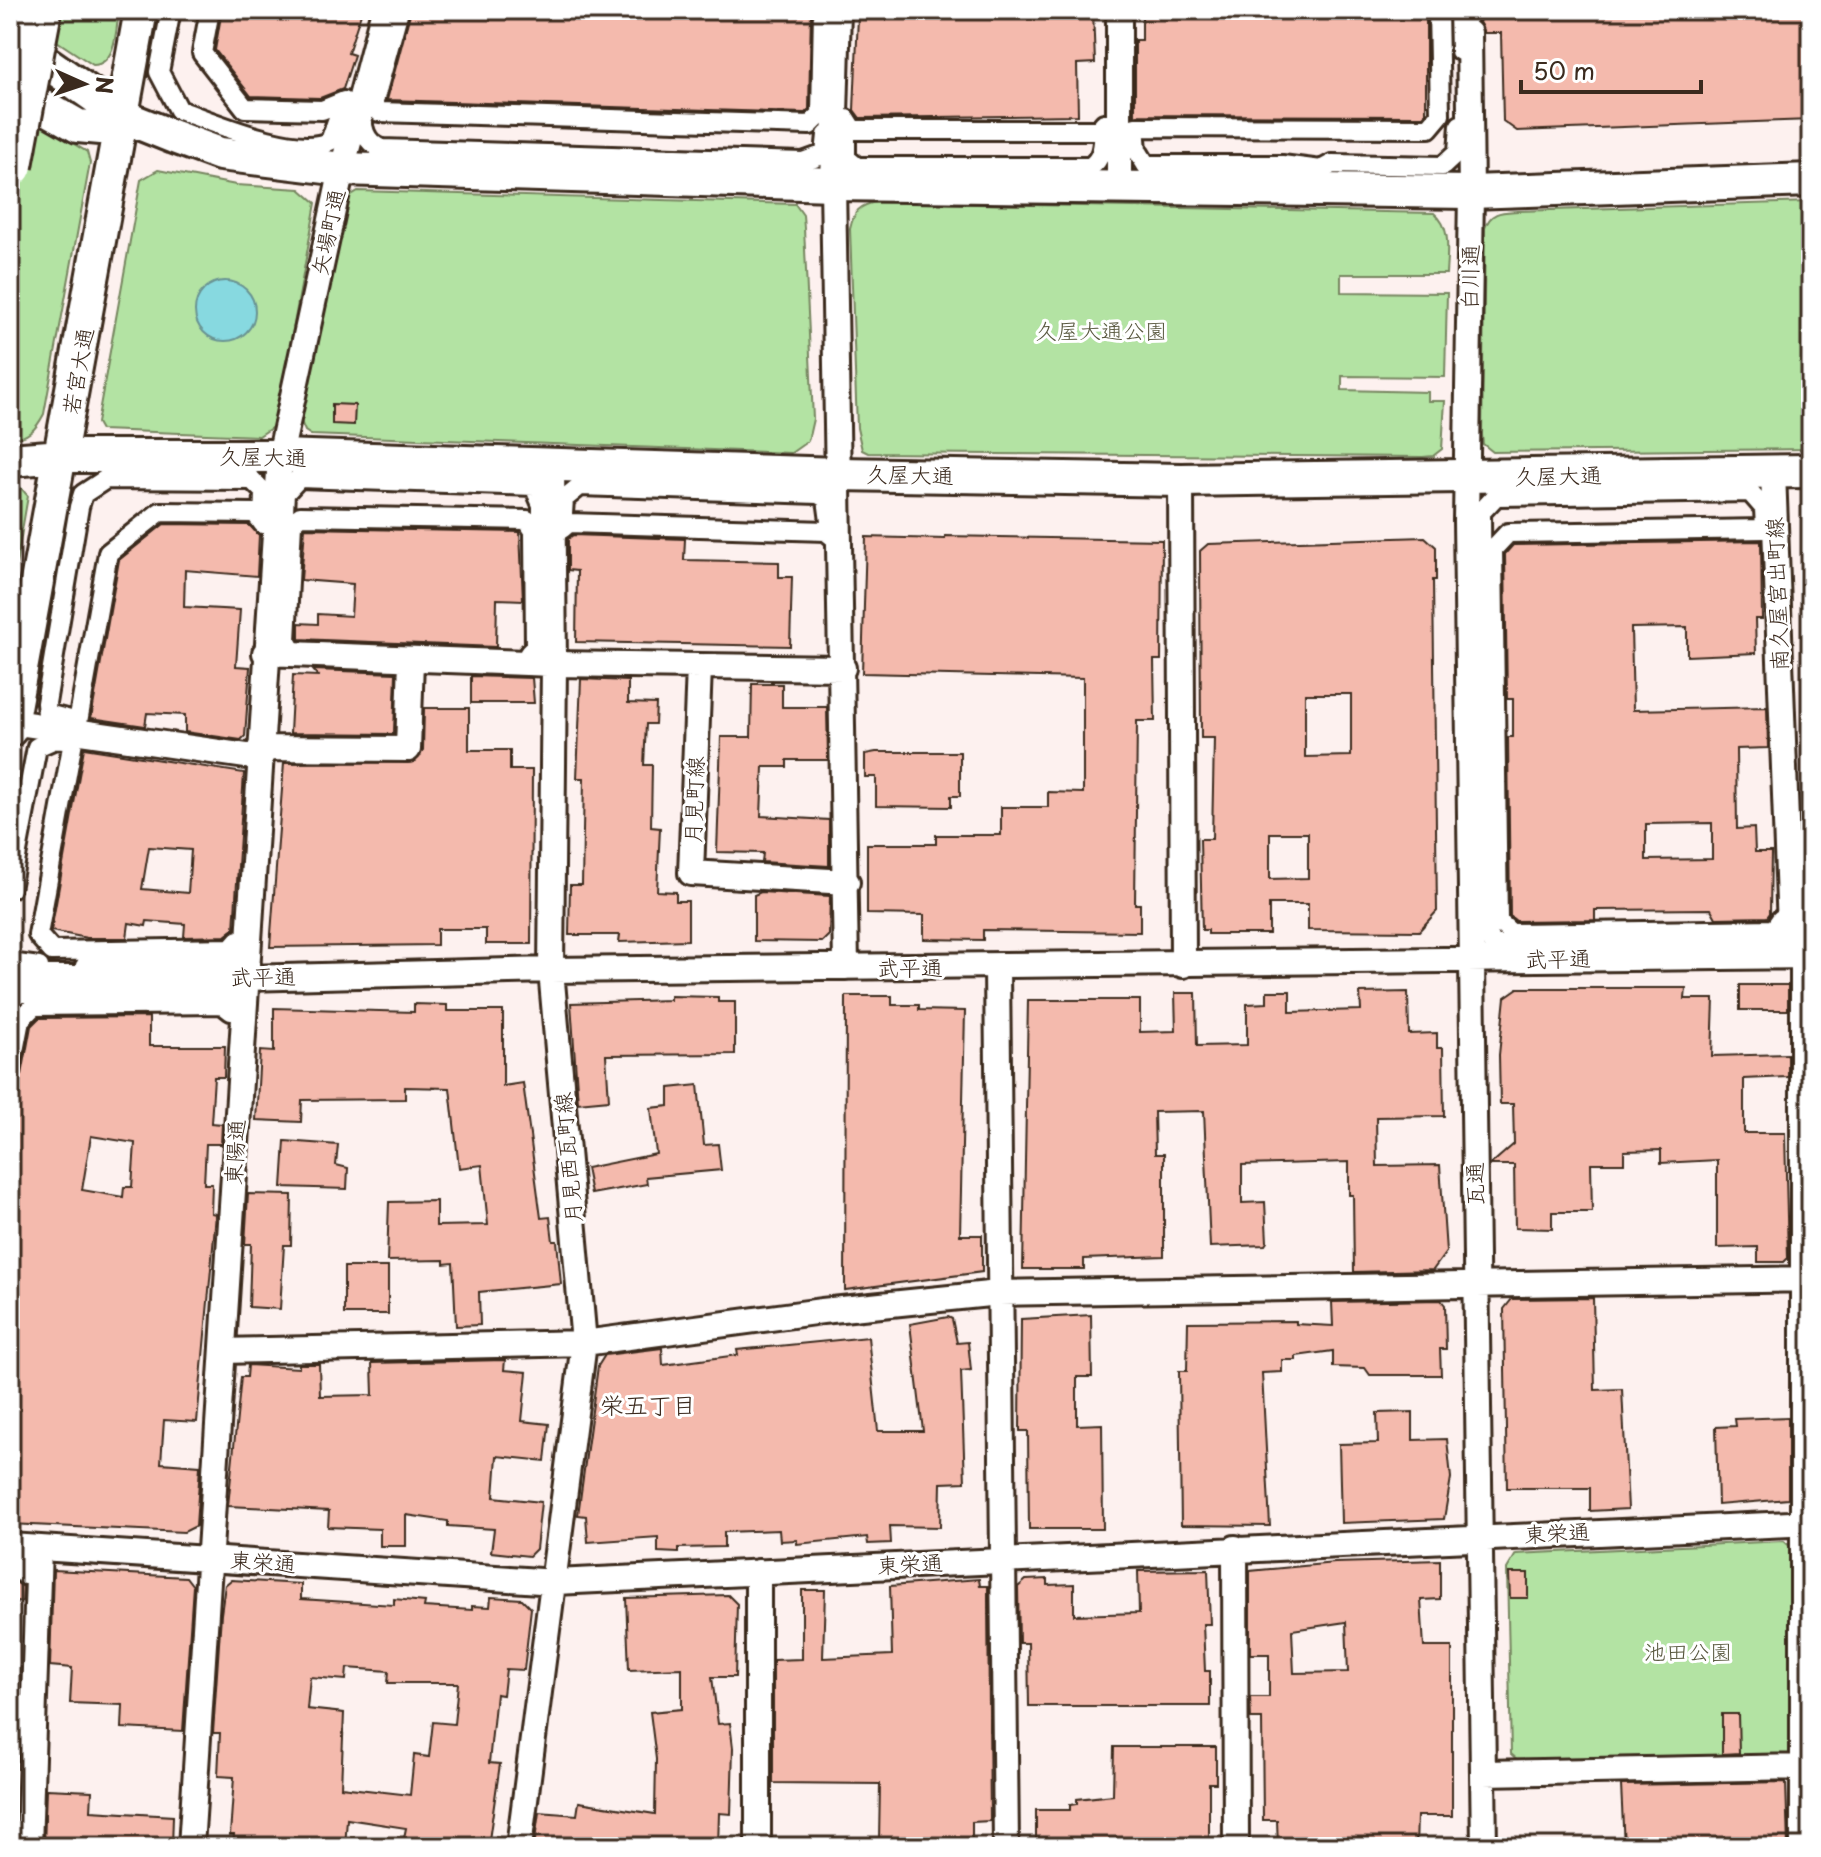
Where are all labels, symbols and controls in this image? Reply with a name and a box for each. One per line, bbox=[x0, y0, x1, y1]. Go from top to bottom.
north arrow bbox=[44, 44, 124, 124]
scale bar bbox=[1521, 44, 1701, 94]
text: 50 m bbox=[1533, 52, 1595, 88]
text: N bbox=[89, 76, 122, 95]
street label: 矢場町通 bbox=[301, 185, 352, 278]
street label: 白川通 bbox=[1451, 244, 1486, 310]
park label: 久屋大通公園 bbox=[1035, 313, 1167, 346]
street label: 若宮大通 bbox=[53, 325, 100, 417]
street label: 久屋大通 bbox=[219, 438, 307, 473]
street label: 久屋大通 bbox=[866, 456, 954, 491]
street label: 久屋大通 bbox=[1514, 457, 1602, 492]
street label: 南久屋宮出町線 bbox=[1756, 517, 1795, 672]
street label: 月見町線 bbox=[674, 755, 711, 845]
street label: 武平通 bbox=[1525, 940, 1591, 975]
street label: 武平通 bbox=[877, 950, 943, 983]
street label: 武平通 bbox=[230, 958, 296, 993]
street label: 月見西瓦町線 bbox=[544, 1091, 589, 1225]
street label: 東陽通 bbox=[215, 1118, 252, 1186]
street label: 瓦通 bbox=[1457, 1162, 1490, 1206]
district label: 栄五丁目 bbox=[600, 1386, 696, 1422]
street label: 東栄通 bbox=[1523, 1513, 1591, 1550]
street label: 東栄通 bbox=[229, 1542, 297, 1579]
street label: 東栄通 bbox=[876, 1544, 944, 1581]
park label: 池田公園 bbox=[1644, 1634, 1732, 1667]

